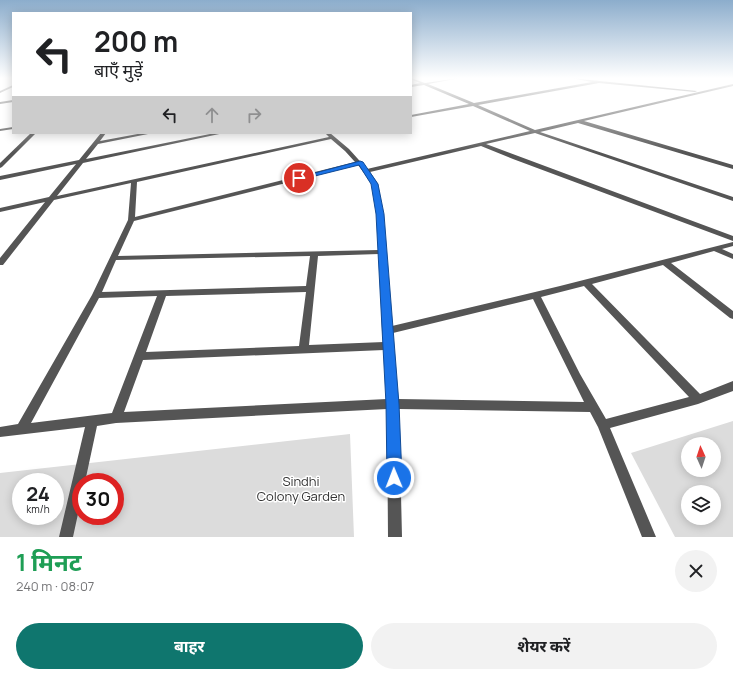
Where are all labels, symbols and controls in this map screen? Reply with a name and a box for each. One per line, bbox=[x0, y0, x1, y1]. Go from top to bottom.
text: 200 m bbox=[94, 22, 178, 60]
icon: left bbox=[28, 28, 80, 80]
text: बाएँ मुड़ें bbox=[94, 58, 143, 82]
icon: left bbox=[159, 104, 181, 126]
icon: ahead bbox=[201, 104, 223, 126]
icon: right bbox=[243, 104, 265, 126]
pin bbox=[282, 161, 316, 195]
icon: arrive bbox=[288, 167, 310, 189]
north arrow bbox=[681, 437, 721, 477]
map controls bbox=[681, 437, 721, 525]
position arrow bbox=[373, 457, 415, 499]
park label: Sindhi Colony Garden bbox=[257, 472, 345, 505]
speed limit sign: 30 bbox=[72, 473, 124, 525]
text: 24 bbox=[26, 480, 50, 507]
button: layers bbox=[681, 485, 721, 525]
text: km/h bbox=[26, 502, 50, 516]
text: 1 मिनट bbox=[16, 545, 82, 578]
button: close bbox=[675, 550, 717, 592]
text: 240 m · 08:07 bbox=[16, 577, 94, 595]
button: बाहर bbox=[16, 623, 363, 669]
button: शेयर करें bbox=[371, 623, 717, 669]

